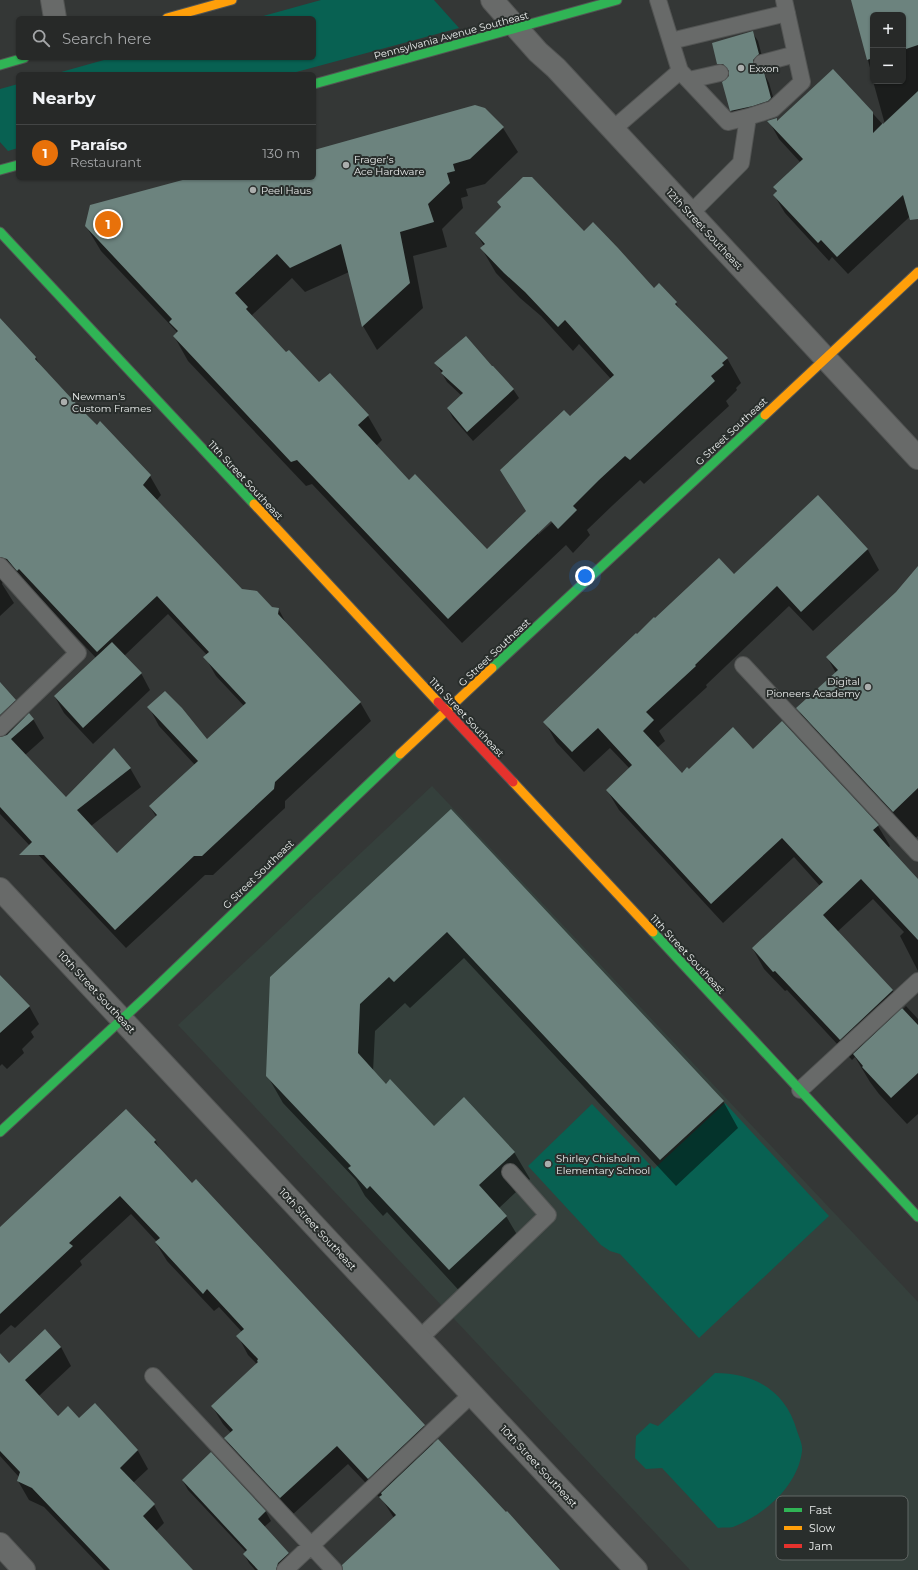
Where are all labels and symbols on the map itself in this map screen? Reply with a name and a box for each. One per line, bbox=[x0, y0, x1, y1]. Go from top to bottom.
street label: Pennsylvania Avenue Southeast bbox=[372, 9, 530, 62]
place label: Exxon bbox=[749, 62, 779, 75]
marker: Exxon bbox=[736, 63, 746, 73]
place label: Frager's Ace Hardware bbox=[354, 153, 424, 178]
marker: Frager's Ace Hardware bbox=[341, 160, 351, 170]
place label: Peel Haus bbox=[261, 184, 311, 197]
marker: Peel Haus bbox=[248, 185, 258, 195]
street label: 12th Street Southeast bbox=[664, 186, 746, 273]
pin: 1 bbox=[95, 209, 121, 239]
place label: Newman's Custom Frames bbox=[72, 390, 151, 415]
street label: G Street Southeast bbox=[693, 395, 770, 468]
marker: Newman's Custom Frames bbox=[59, 397, 69, 407]
street label: 11th Street Southeast bbox=[205, 438, 286, 523]
your location bbox=[575, 566, 595, 586]
street label: G Street Southeast bbox=[456, 616, 533, 689]
street label: 11th Street Southeast bbox=[426, 675, 507, 760]
place label: Digital Pioneers Academy bbox=[766, 675, 861, 700]
marker: Digital Pioneers Academy bbox=[863, 682, 873, 692]
street label: G Street Southeast bbox=[220, 837, 297, 912]
street label: 11th Street Southeast bbox=[647, 912, 728, 997]
street label: 10th Street Southeast bbox=[55, 949, 138, 1036]
place label: Shirley Chisholm Elementary School bbox=[556, 1152, 650, 1177]
marker: Shirley Chisholm Elementary School bbox=[543, 1159, 553, 1169]
street label: 10th Street Southeast bbox=[276, 1186, 359, 1273]
street label: 10th Street Southeast bbox=[497, 1423, 580, 1510]
legend bbox=[776, 1496, 908, 1560]
text: Fast bbox=[809, 1503, 833, 1517]
text: Slow bbox=[809, 1521, 835, 1535]
text: Jam bbox=[808, 1539, 833, 1553]

